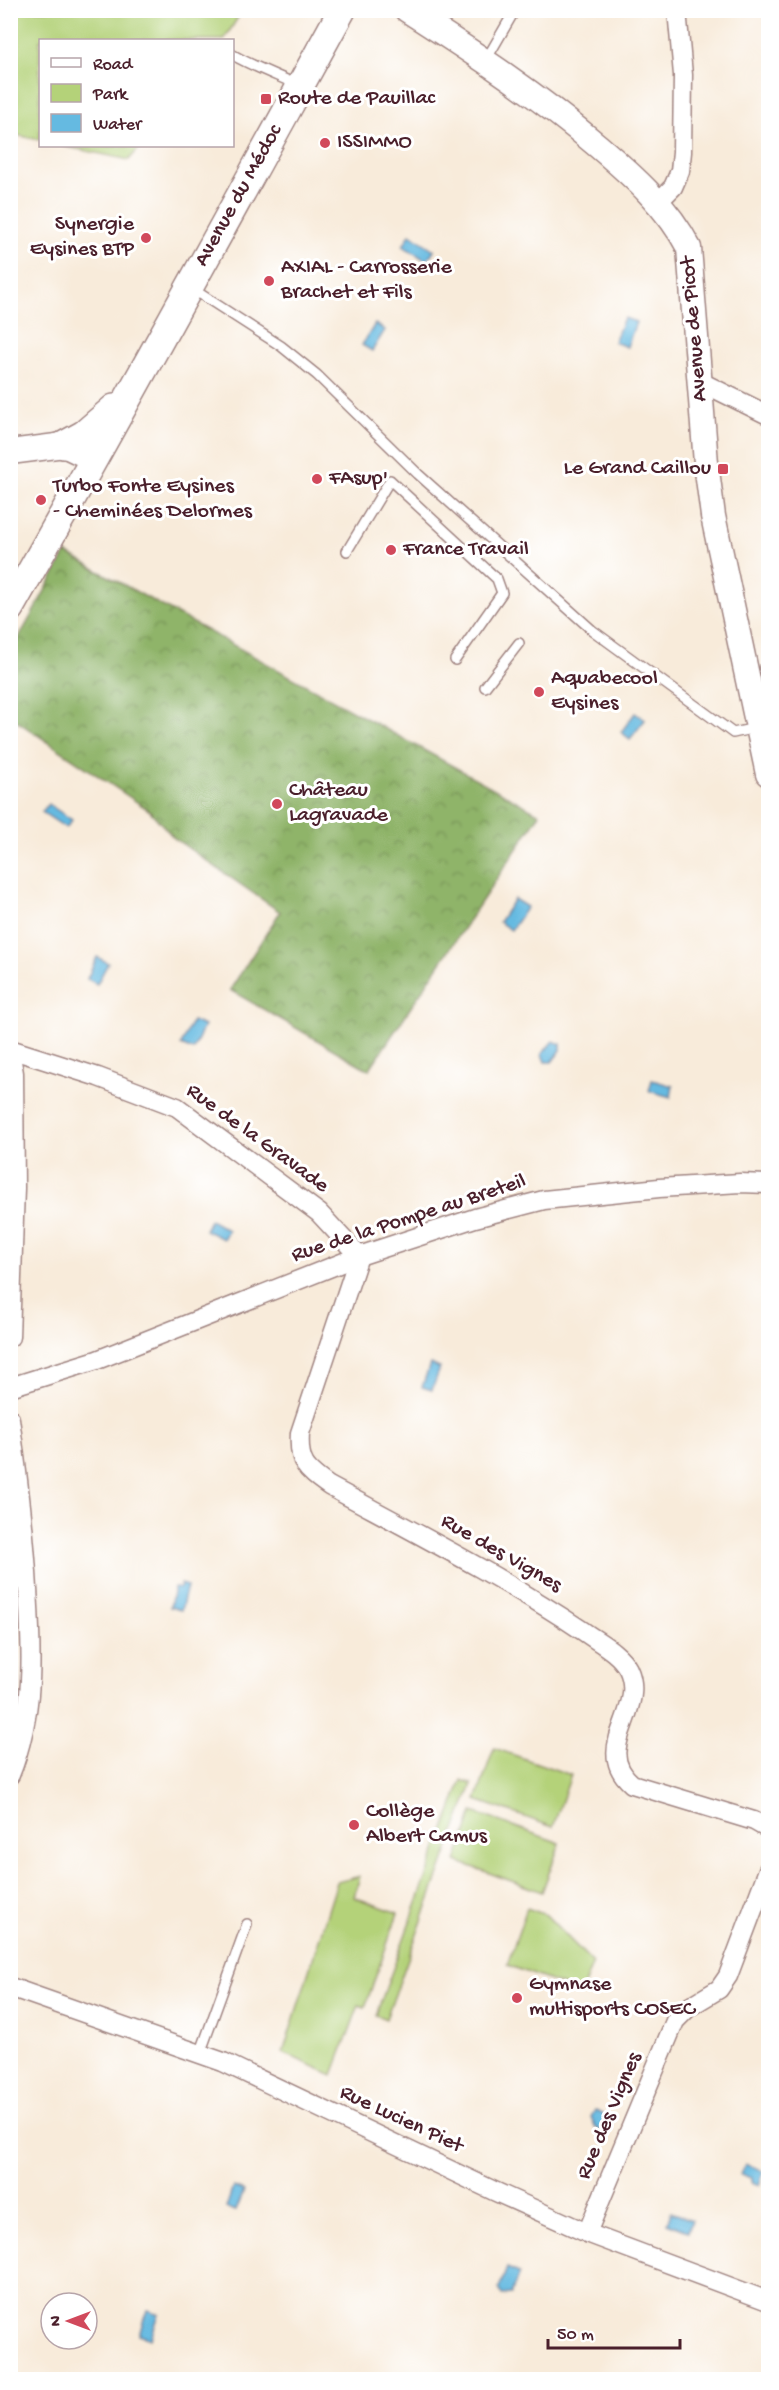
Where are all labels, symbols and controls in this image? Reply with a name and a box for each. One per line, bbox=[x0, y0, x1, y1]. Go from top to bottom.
legend bbox=[39, 39, 234, 147]
text: Road bbox=[93, 55, 134, 76]
text: Park bbox=[92, 85, 129, 106]
place label: Route de Pauillac bbox=[278, 86, 437, 112]
marker: Route de Pauillac bbox=[259, 92, 273, 106]
text: Water bbox=[93, 115, 143, 136]
street label: Avenue du Médoc bbox=[189, 119, 289, 271]
place label: ISSIMMO bbox=[337, 130, 412, 156]
marker: ISSIMMO bbox=[318, 136, 332, 150]
place label: Synergie Eysines BTP bbox=[30, 212, 135, 263]
marker: Synergie Eysines BTP bbox=[139, 231, 153, 245]
street label: Avenue de Picot bbox=[676, 253, 714, 403]
place label: AXIAL - Carrosserie Brachet et Fils bbox=[280, 255, 453, 306]
marker: AXIAL - Carrosserie Brachet et Fils bbox=[262, 274, 276, 288]
place label: Le Grand Caillou bbox=[564, 456, 711, 482]
marker: Le Grand Caillou bbox=[716, 462, 730, 476]
place label: FAsup' bbox=[328, 466, 388, 492]
marker: FAsup' bbox=[310, 472, 324, 486]
place label: Turbo Fonte Eysines - Cheminées Delormes bbox=[51, 474, 253, 525]
marker: Turbo Fonte Eysines - Cheminées Delormes bbox=[34, 493, 48, 507]
place label: France Travail bbox=[402, 537, 529, 563]
marker: France Travail bbox=[384, 543, 398, 557]
place label: Aquabecool Eysines bbox=[551, 666, 658, 717]
marker: Aquabecool Eysines bbox=[532, 685, 546, 699]
place label: Château Lagravade bbox=[289, 778, 389, 829]
marker: Château Lagravade bbox=[270, 797, 284, 811]
street label: Rue de la Gravade bbox=[181, 1078, 334, 1200]
street label: Rue de la Pompe au Breteil bbox=[289, 1169, 530, 1269]
street label: Rue des Vignes bbox=[436, 1509, 567, 1600]
place label: Collège Albert Camus bbox=[366, 1799, 488, 1850]
marker: Collège Albert Camus bbox=[347, 1818, 361, 1832]
place label: Gymnase multisports COSEC bbox=[529, 1972, 697, 2023]
marker: Gymnase multisports COSEC bbox=[510, 1991, 524, 2005]
street label: Rue des Vignes bbox=[572, 2048, 649, 2183]
street label: Rue Lucien Piet bbox=[335, 2080, 469, 2161]
north arrow bbox=[39, 2291, 99, 2351]
scale bar bbox=[548, 2312, 680, 2350]
text: N bbox=[48, 2315, 67, 2326]
text: 50 m bbox=[557, 2325, 594, 2346]

